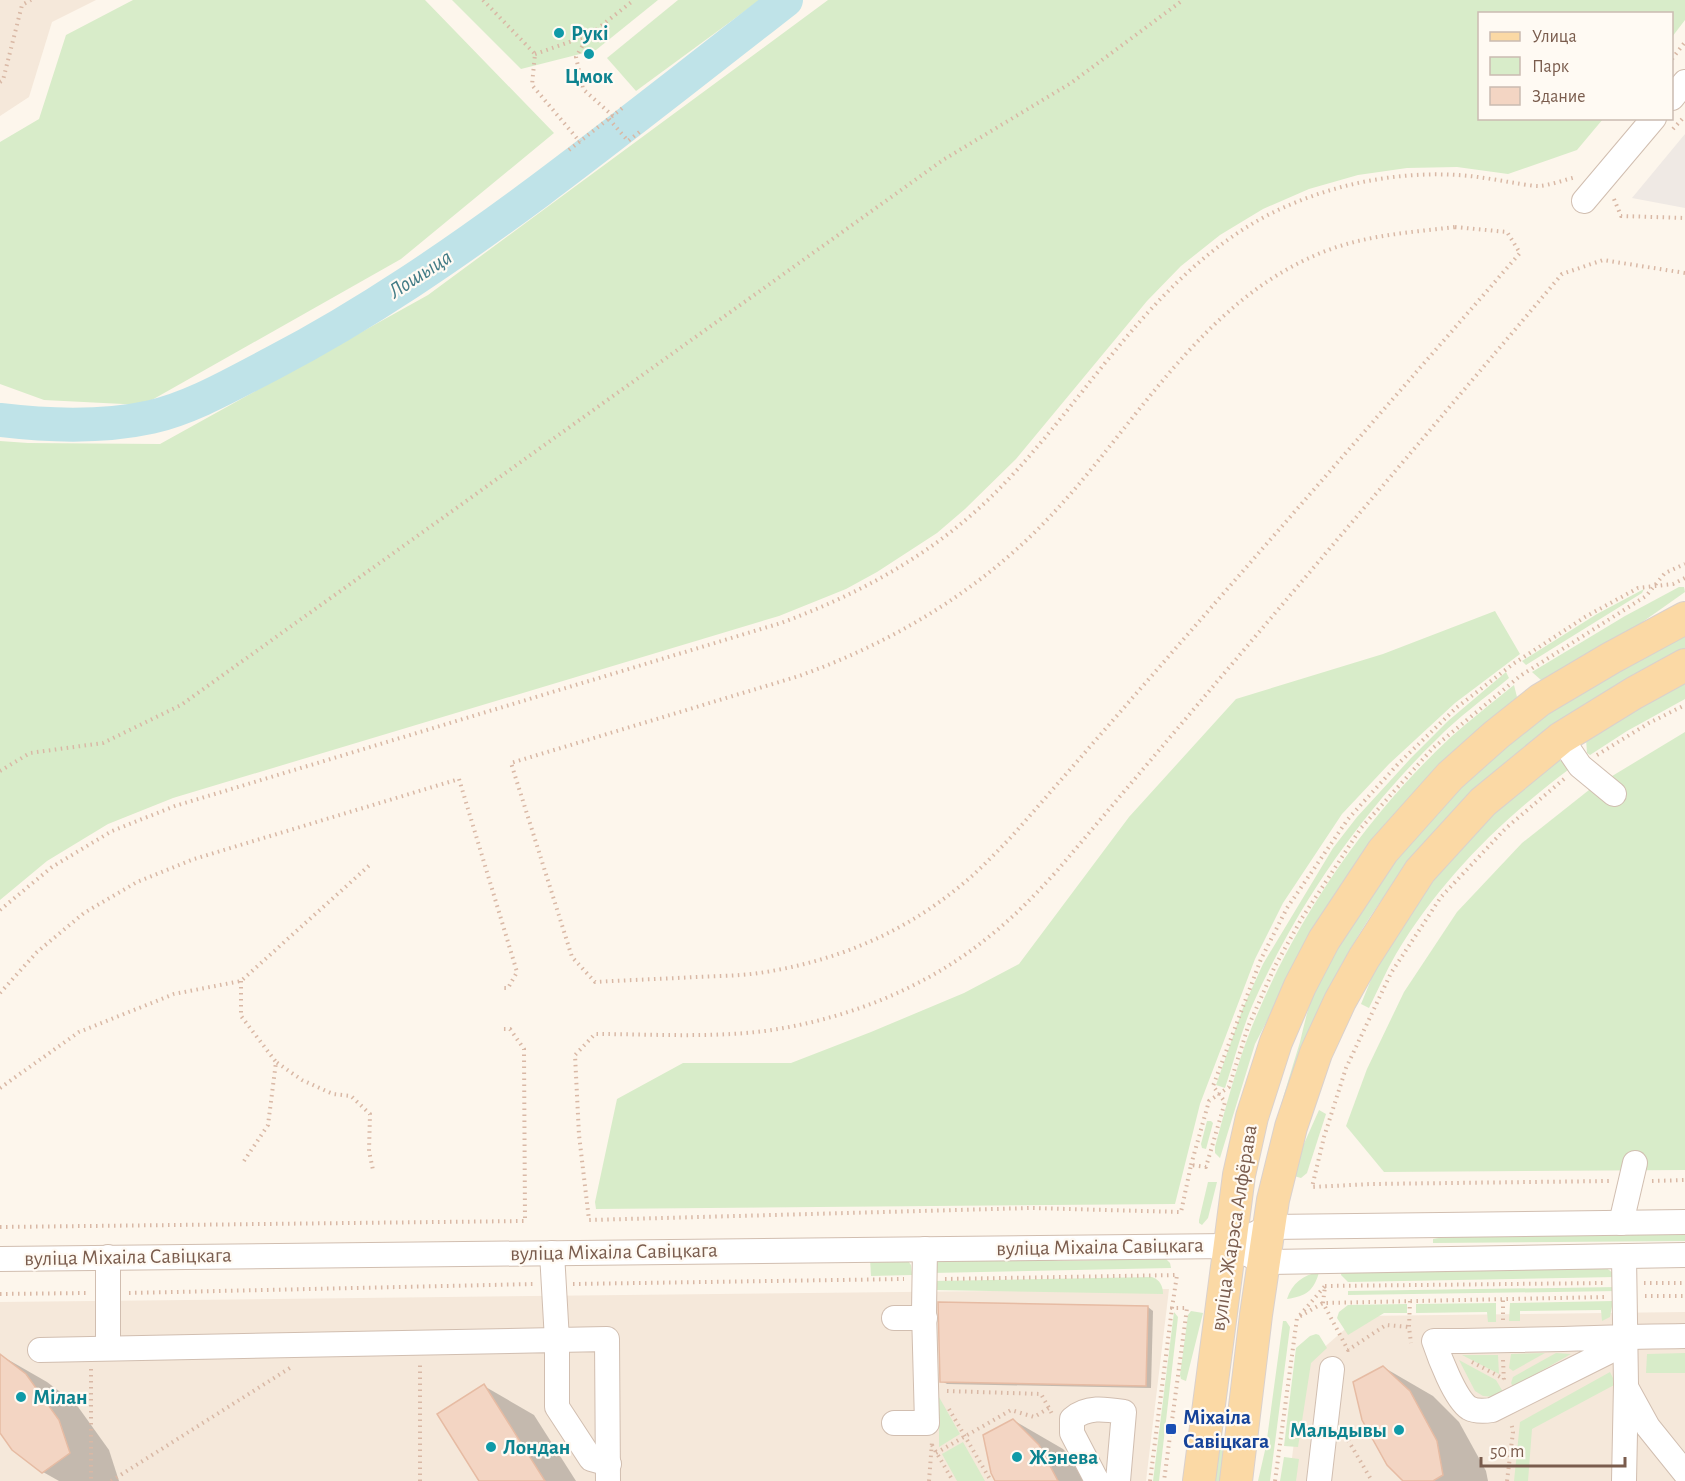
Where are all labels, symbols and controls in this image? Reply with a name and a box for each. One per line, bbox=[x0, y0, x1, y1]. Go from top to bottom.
legend bbox=[1478, 12, 1673, 120]
place label: Рукі bbox=[571, 23, 609, 44]
marker: Рукі bbox=[552, 26, 566, 40]
text: Улица bbox=[1532, 28, 1577, 46]
marker: Цмок bbox=[582, 47, 596, 61]
text: Парк bbox=[1532, 58, 1570, 76]
place label: Цмок bbox=[565, 66, 614, 87]
text: Здание bbox=[1532, 88, 1586, 106]
water label: Лошыца bbox=[384, 246, 456, 303]
street label: вуліца Жарэса Алфёрава bbox=[1207, 1123, 1261, 1333]
street label: вуліца Міхаіла Савіцкага bbox=[996, 1235, 1204, 1259]
street label: вуліца Міхаіла Савіцкага bbox=[510, 1240, 718, 1264]
street label: вуліца Міхаіла Савіцкага bbox=[24, 1245, 232, 1269]
place label: Мілан bbox=[33, 1387, 88, 1408]
marker: Мілан bbox=[14, 1390, 28, 1404]
place label: Міхаіла Савіцкага bbox=[1183, 1407, 1269, 1452]
place label: Мальдывы bbox=[1290, 1420, 1387, 1441]
marker: Міхаіла Савіцкага bbox=[1164, 1422, 1178, 1436]
marker: Мальдывы bbox=[1392, 1423, 1406, 1437]
scale bar bbox=[1481, 1430, 1625, 1468]
place label: Лондан bbox=[503, 1437, 570, 1458]
marker: Лондан bbox=[484, 1440, 498, 1454]
text: 50 m bbox=[1490, 1443, 1524, 1461]
place label: Жэнева bbox=[1029, 1447, 1098, 1468]
marker: Жэнева bbox=[1010, 1450, 1024, 1464]

